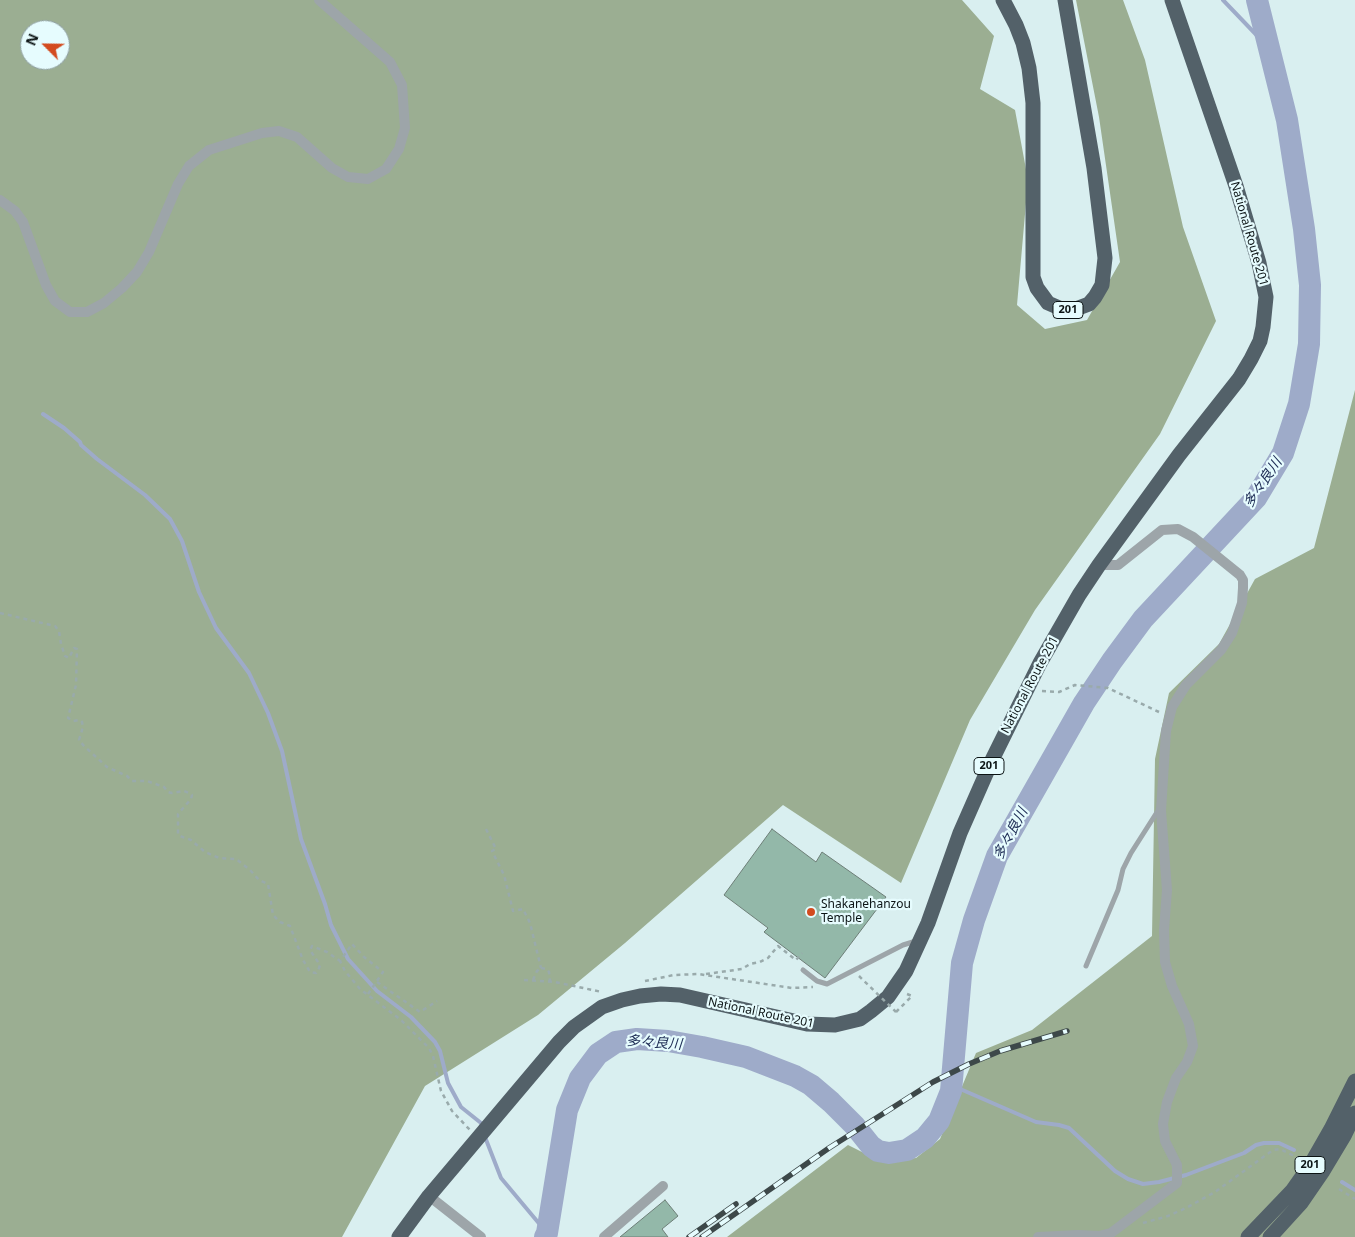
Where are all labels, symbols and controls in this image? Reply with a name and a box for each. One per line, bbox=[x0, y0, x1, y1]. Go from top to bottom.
north arrow bbox=[20, 20, 70, 70]
text: N bbox=[21, 30, 43, 48]
street label: National Route 201 bbox=[1227, 180, 1271, 288]
road number: 201 bbox=[1053, 302, 1083, 318]
water label: 多々良川 bbox=[1240, 455, 1286, 511]
street label: National Route 201 bbox=[998, 634, 1062, 736]
road number: 201 bbox=[974, 758, 1004, 774]
water label: 多々良川 bbox=[990, 805, 1032, 863]
place label: Shakanehanzou Temple bbox=[821, 898, 911, 926]
marker: Shakanehanzou Temple bbox=[805, 906, 817, 918]
street label: National Route 201 bbox=[707, 995, 815, 1031]
water label: 多々良川 bbox=[625, 1033, 683, 1053]
road number: 201 bbox=[1295, 1156, 1325, 1174]

